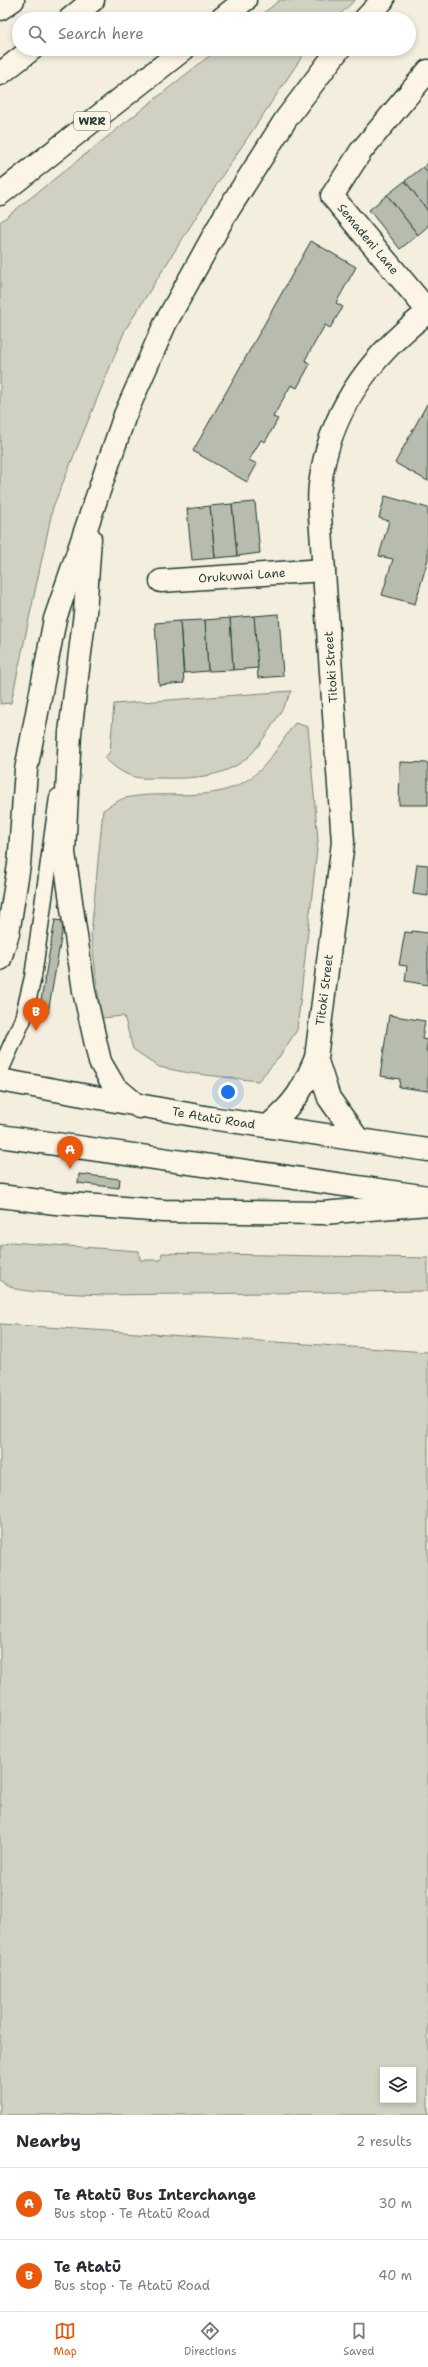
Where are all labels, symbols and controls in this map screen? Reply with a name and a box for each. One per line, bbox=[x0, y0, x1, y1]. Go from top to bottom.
search box bbox=[12, 12, 416, 56]
icon: search bbox=[26, 23, 48, 45]
text: Search here bbox=[58, 24, 144, 44]
road number: WRR bbox=[74, 112, 110, 130]
street label: Semadeni Lane bbox=[334, 200, 402, 278]
street label: Orukuwai Lane bbox=[198, 565, 286, 586]
street label: Titoki Street bbox=[321, 631, 341, 703]
street label: Titoki Street bbox=[312, 953, 337, 1027]
pin: B bbox=[23, 998, 49, 1031]
your location bbox=[218, 1082, 238, 1102]
street label: Te Atatū Road bbox=[171, 1103, 257, 1133]
pin: A bbox=[57, 1136, 83, 1169]
map controls bbox=[380, 2067, 416, 2103]
button: layers bbox=[380, 2067, 416, 2103]
text: Nearby bbox=[16, 2130, 81, 2152]
text: 2 results bbox=[356, 2133, 412, 2150]
text: Te Atatū Bus Interchange bbox=[54, 2185, 256, 2205]
text: A bbox=[24, 2195, 34, 2212]
text: 30 m bbox=[378, 2195, 412, 2212]
text: Bus stop · Te Atatū Road bbox=[54, 2205, 210, 2222]
text: Te Atatū bbox=[54, 2257, 121, 2277]
text: B bbox=[25, 2267, 33, 2284]
text: 40 m bbox=[378, 2267, 412, 2284]
text: Bus stop · Te Atatū Road bbox=[54, 2277, 210, 2294]
tab: Map bbox=[53, 2320, 77, 2359]
tab: Directions bbox=[184, 2320, 236, 2359]
tab: Saved bbox=[343, 2320, 375, 2359]

